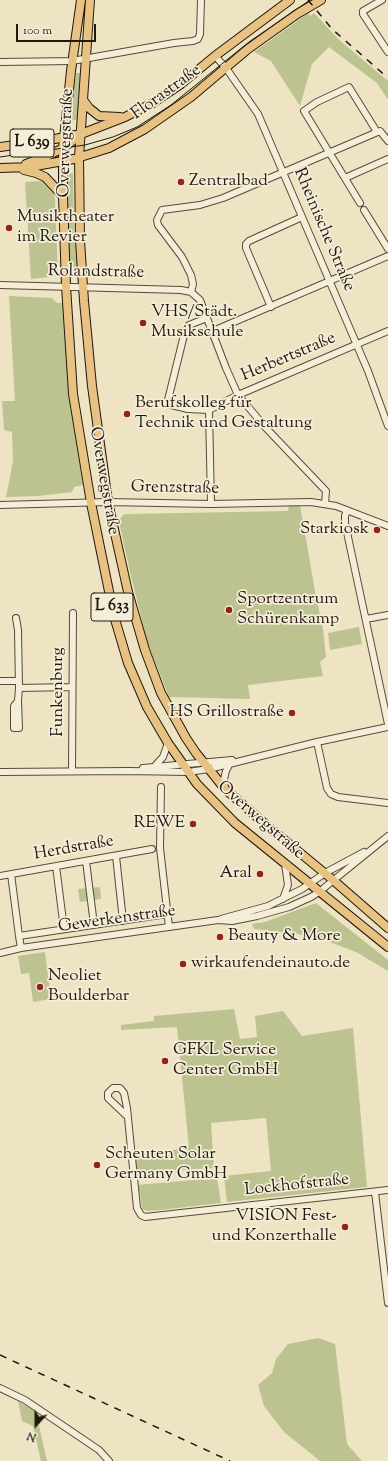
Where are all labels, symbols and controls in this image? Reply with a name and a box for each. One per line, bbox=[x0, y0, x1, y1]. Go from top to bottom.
scale bar bbox=[18, 16, 98, 42]
text: 100 m bbox=[23, 22, 52, 40]
street label: Florastraße bbox=[128, 61, 206, 125]
street label: Overwegstraße bbox=[55, 88, 79, 198]
road number: L 639 bbox=[10, 129, 54, 157]
street label: Rheinische Straße bbox=[288, 165, 358, 295]
place label: Zentralbad bbox=[189, 172, 268, 192]
marker: Zentralbad bbox=[176, 177, 186, 187]
place label: Musiktheater im Revier bbox=[17, 208, 114, 248]
marker: Musiktheater im Revier bbox=[4, 223, 14, 233]
street label: Rolandstraße bbox=[48, 262, 144, 284]
place label: VHS/Städt. Musikschule bbox=[151, 303, 243, 343]
marker: VHS/Städt. Musikschule bbox=[138, 318, 148, 328]
street label: Herbertstraße bbox=[239, 329, 339, 387]
place label: Berufskolleg für Technik und Gestaltung bbox=[135, 394, 312, 434]
marker: Berufskolleg für Technik und Gestaltung bbox=[122, 409, 132, 419]
street label: Overwegstraße bbox=[83, 425, 123, 537]
street label: Grenzstraße bbox=[131, 478, 219, 500]
place label: Starkiosk bbox=[300, 520, 369, 540]
marker: Starkiosk bbox=[372, 525, 382, 535]
place label: Sportzentrum Schürenkamp bbox=[237, 590, 339, 630]
road number: L 633 bbox=[91, 593, 133, 621]
marker: Sportzentrum Schürenkamp bbox=[224, 605, 234, 615]
street label: Funkenburg bbox=[49, 647, 69, 737]
place label: HS Grillostraße bbox=[169, 703, 284, 723]
marker: HS Grillostraße bbox=[287, 708, 297, 718]
street label: Overwegstraße bbox=[212, 777, 308, 865]
place label: REWE bbox=[133, 814, 185, 834]
marker: REWE bbox=[188, 819, 198, 829]
street label: Herdstraße bbox=[32, 832, 116, 866]
place label: Aral bbox=[220, 864, 252, 884]
marker: Aral bbox=[255, 869, 265, 879]
street label: Gewerkenstraße bbox=[57, 902, 177, 938]
place label: Beauty & More bbox=[228, 927, 341, 947]
marker: Beauty & More bbox=[215, 932, 225, 942]
place label: wirkaufendeinauto.de bbox=[191, 954, 350, 974]
marker: wirkaufendeinauto.de bbox=[178, 959, 188, 969]
place label: Neoliet Boulderbar bbox=[48, 967, 129, 1007]
marker: Neoliet Boulderbar bbox=[35, 982, 45, 992]
place label: GFKL Service Center GmbH bbox=[173, 1041, 278, 1081]
marker: GFKL Service Center GmbH bbox=[160, 1056, 170, 1066]
place label: Scheuten Solar Germany GmbH bbox=[105, 1145, 227, 1185]
marker: Scheuten Solar Germany GmbH bbox=[92, 1160, 102, 1170]
street label: Lockhofstraße bbox=[244, 1170, 350, 1202]
place label: VISION Fest- und Konzerthalle bbox=[212, 1207, 337, 1247]
marker: VISION Fest- und Konzerthalle bbox=[340, 1222, 350, 1232]
north arrow bbox=[16, 1405, 56, 1445]
text: N bbox=[25, 1427, 39, 1445]

